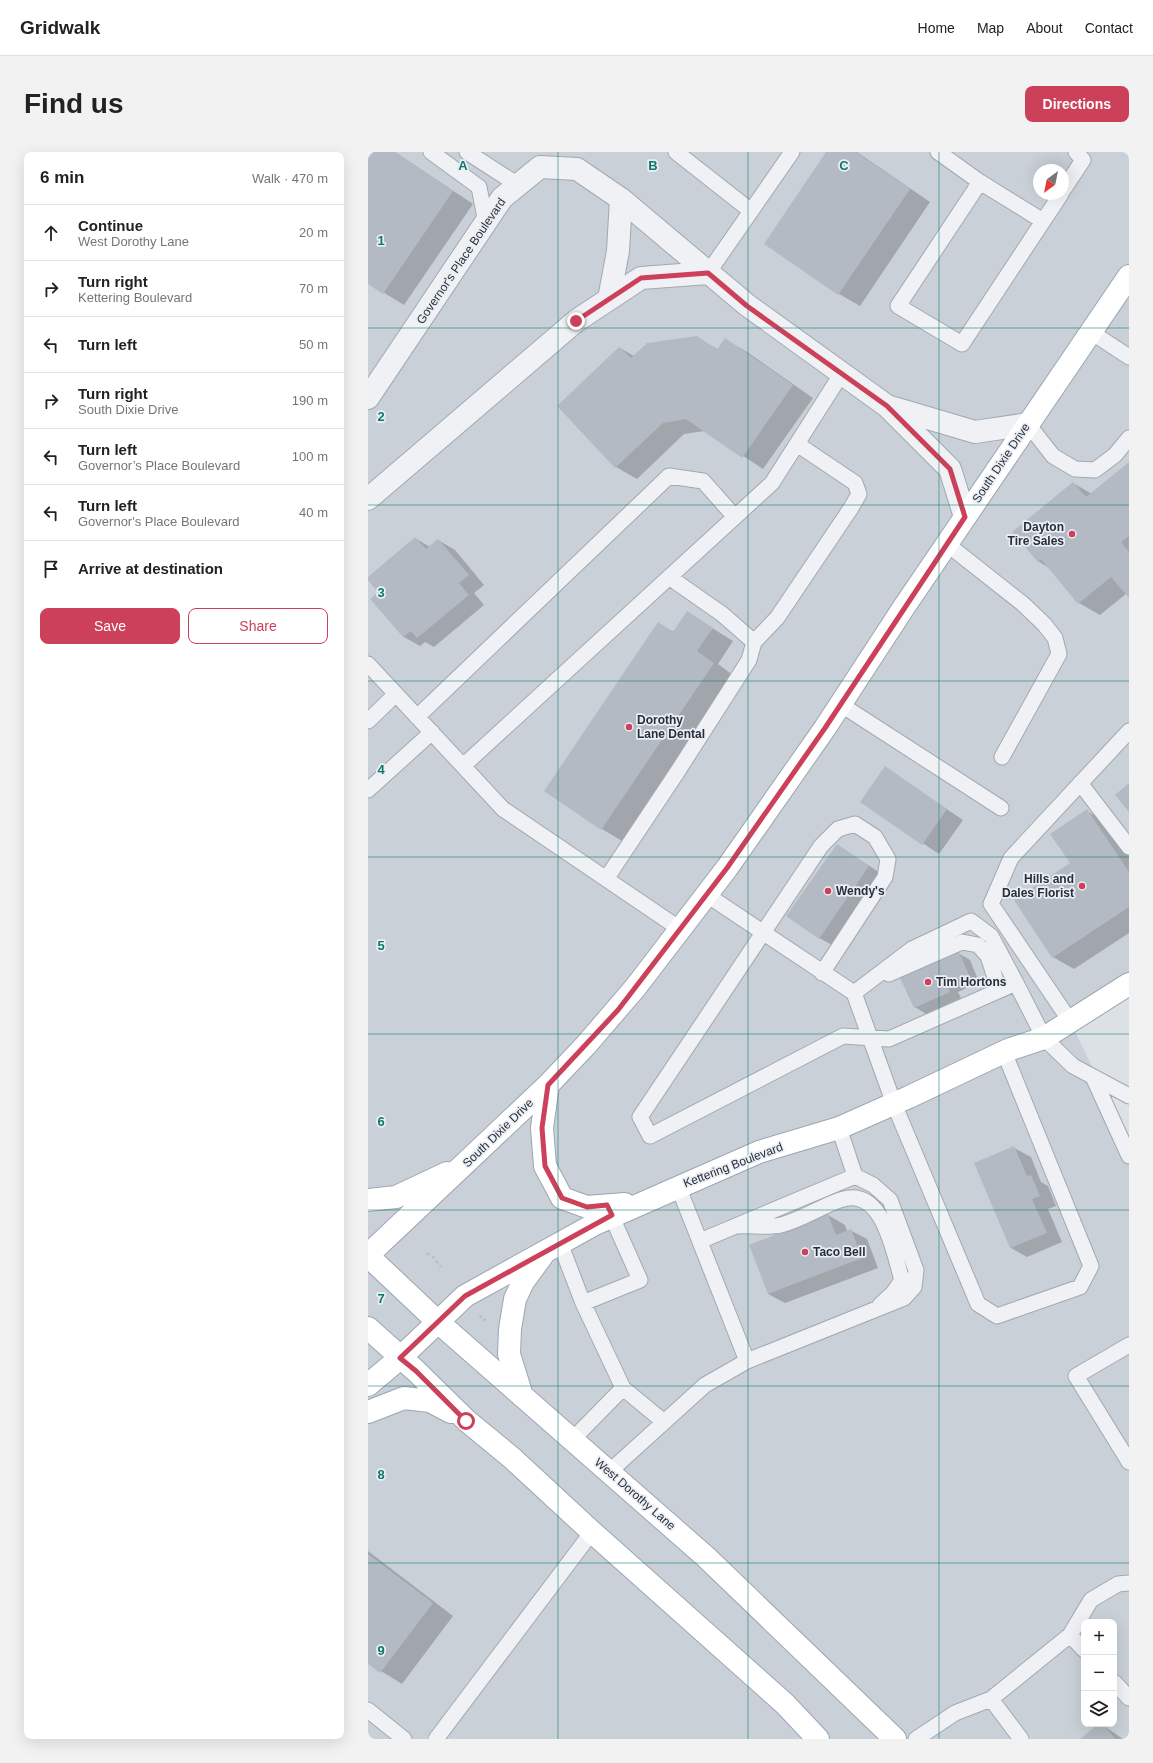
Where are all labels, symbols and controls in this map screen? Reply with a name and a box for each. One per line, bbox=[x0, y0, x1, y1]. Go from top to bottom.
text: Gridwalk bbox=[20, 17, 100, 38]
text: Home bbox=[918, 20, 955, 36]
text: Map bbox=[977, 20, 1004, 36]
text: About bbox=[1026, 20, 1063, 36]
text: Contact bbox=[1085, 20, 1133, 36]
button: Directions bbox=[1025, 86, 1129, 122]
text: Find us bbox=[24, 88, 124, 119]
text: A bbox=[458, 158, 468, 173]
text: B bbox=[648, 158, 658, 173]
text: C bbox=[839, 158, 849, 173]
north arrow bbox=[1033, 164, 1069, 200]
text: 6 min bbox=[40, 168, 84, 187]
text: Walk · 470 m bbox=[252, 171, 328, 186]
street label: Governor's Place Boulevard bbox=[414, 195, 508, 327]
text: Continue bbox=[78, 217, 143, 234]
icon: ahead bbox=[40, 222, 62, 244]
text: 20 m bbox=[299, 225, 328, 240]
text: 1 bbox=[377, 233, 385, 248]
text: West Dorothy Lane bbox=[78, 234, 189, 249]
text: Turn right bbox=[78, 273, 148, 290]
icon: right bbox=[40, 278, 62, 300]
text: 70 m bbox=[299, 281, 328, 296]
text: Kettering Boulevard bbox=[78, 290, 192, 305]
route end bbox=[567, 312, 585, 330]
icon: left bbox=[40, 334, 62, 356]
text: Turn left bbox=[78, 336, 137, 353]
text: 50 m bbox=[299, 337, 328, 352]
text: Turn right bbox=[78, 385, 148, 402]
icon: right bbox=[40, 390, 62, 412]
text: 190 m bbox=[292, 393, 328, 408]
text: South Dixie Drive bbox=[78, 402, 178, 417]
text: 2 bbox=[377, 409, 385, 424]
street label: South Dixie Drive bbox=[969, 420, 1033, 505]
text: Turn left bbox=[78, 441, 137, 458]
icon: left bbox=[40, 446, 62, 468]
text: 100 m bbox=[292, 449, 328, 464]
text: Governor’s Place Boulevard bbox=[78, 458, 240, 473]
text: Turn left bbox=[78, 497, 137, 514]
icon: left bbox=[40, 502, 62, 524]
text: 40 m bbox=[299, 505, 328, 520]
text: Governor's Place Boulevard bbox=[78, 514, 239, 529]
place label: Dayton Tire Sales bbox=[1008, 520, 1064, 548]
marker: Dayton Tire Sales bbox=[1067, 529, 1077, 539]
icon: arrive bbox=[40, 558, 62, 580]
text: Arrive at destination bbox=[78, 560, 223, 577]
text: 3 bbox=[377, 585, 385, 600]
button: Save bbox=[40, 608, 180, 644]
button: Share bbox=[188, 608, 328, 644]
place label: Dorothy Lane Dental bbox=[637, 713, 705, 741]
marker: Dorothy Lane Dental bbox=[624, 722, 634, 732]
text: 4 bbox=[377, 762, 385, 777]
place label: Hills and Dales Florist bbox=[1002, 872, 1074, 900]
marker: Hills and Dales Florist bbox=[1077, 881, 1087, 891]
place label: Wendy's bbox=[836, 884, 885, 898]
marker: Wendy's bbox=[823, 886, 833, 896]
text: 5 bbox=[377, 938, 385, 953]
place label: Tim Hortons bbox=[936, 975, 1007, 989]
marker: Tim Hortons bbox=[923, 977, 933, 987]
street label: South Dixie Drive bbox=[460, 1096, 536, 1170]
text: 6 bbox=[377, 1114, 385, 1129]
street label: Kettering Boulevard bbox=[681, 1140, 785, 1190]
place label: Taco Bell bbox=[813, 1245, 865, 1259]
marker: Taco Bell bbox=[800, 1247, 810, 1257]
text: 7 bbox=[377, 1291, 385, 1306]
route start bbox=[457, 1412, 475, 1430]
street label: West Dorothy Lane bbox=[592, 1455, 679, 1533]
text: 8 bbox=[377, 1467, 385, 1482]
map controls bbox=[1081, 1619, 1117, 1727]
button: + bbox=[1081, 1619, 1117, 1655]
text: 9 bbox=[377, 1643, 385, 1658]
button: − bbox=[1081, 1655, 1117, 1691]
button: layers bbox=[1081, 1691, 1117, 1727]

